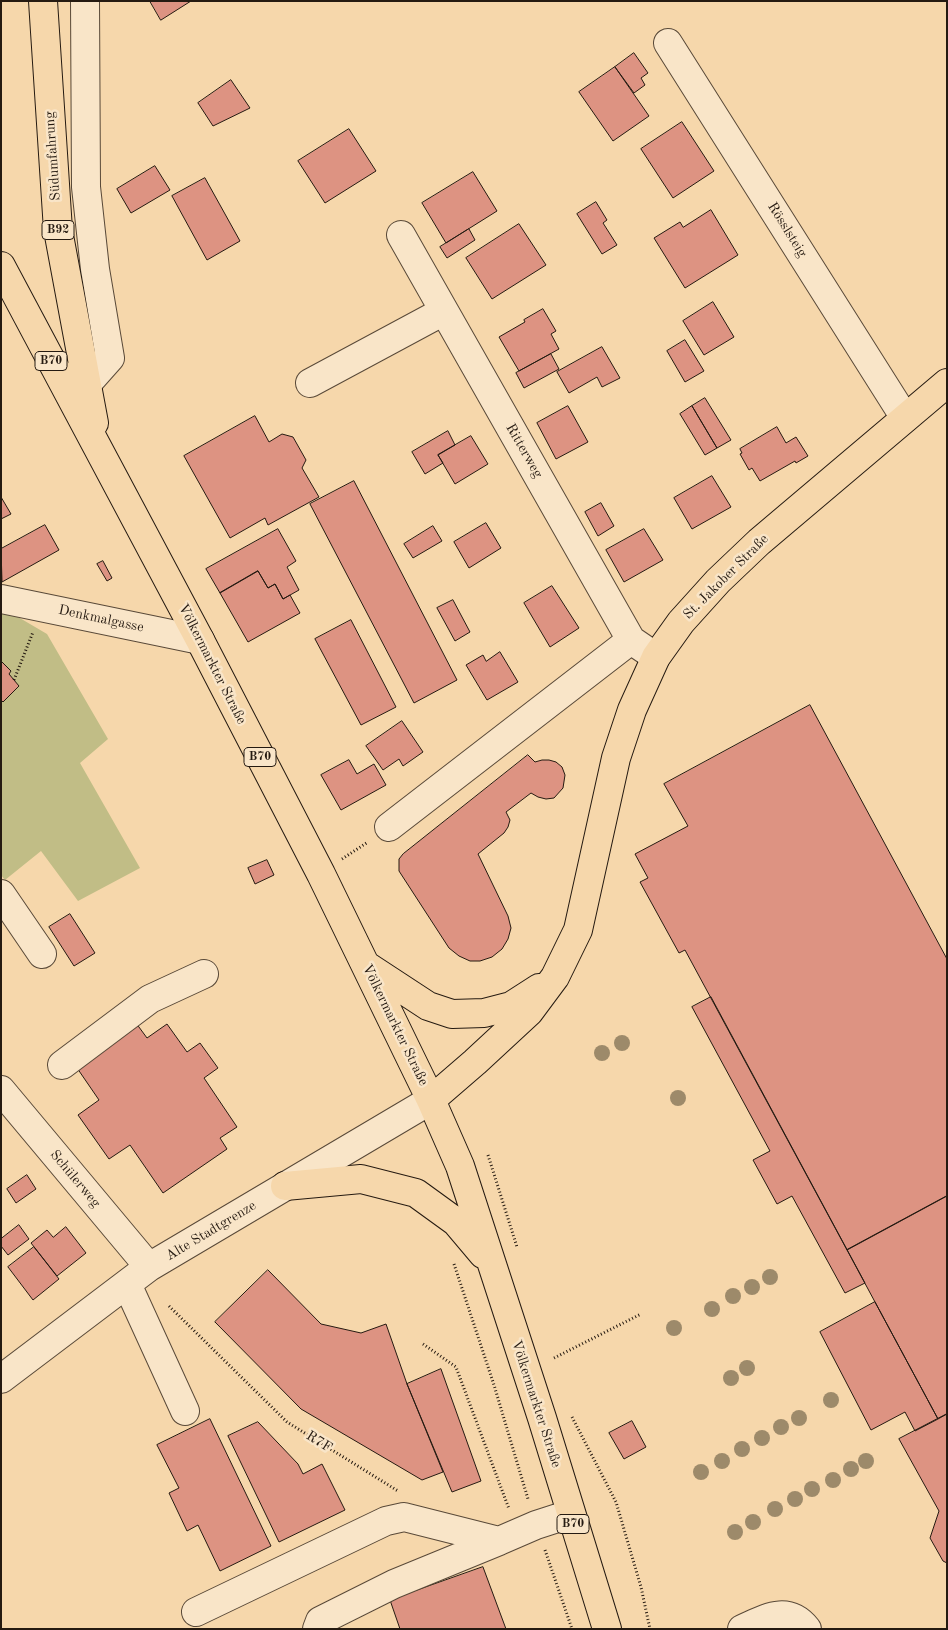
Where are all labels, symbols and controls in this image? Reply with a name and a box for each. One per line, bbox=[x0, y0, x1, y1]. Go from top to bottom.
street label: Südumfahrung bbox=[41, 111, 65, 201]
street label: Rösslsteig bbox=[764, 199, 810, 261]
road number: B92 bbox=[42, 220, 74, 240]
road number: B70 bbox=[35, 352, 67, 371]
street label: Ritterweg bbox=[502, 421, 546, 481]
street label: St. Jakober Straße bbox=[680, 531, 772, 623]
street label: Völkermarkter Straße bbox=[174, 601, 250, 727]
street label: Denkmalgasse bbox=[57, 602, 145, 636]
road number: B70 bbox=[244, 748, 276, 766]
street label: Völkermarkter Straße bbox=[358, 962, 432, 1088]
street label: Schülerweg bbox=[46, 1147, 104, 1211]
street label: Alte Stadtgrenze bbox=[163, 1197, 259, 1265]
street label: Völkermarkter Straße bbox=[507, 1338, 565, 1470]
street label: R7F bbox=[303, 1428, 335, 1456]
road number: B70 bbox=[557, 1515, 589, 1534]

